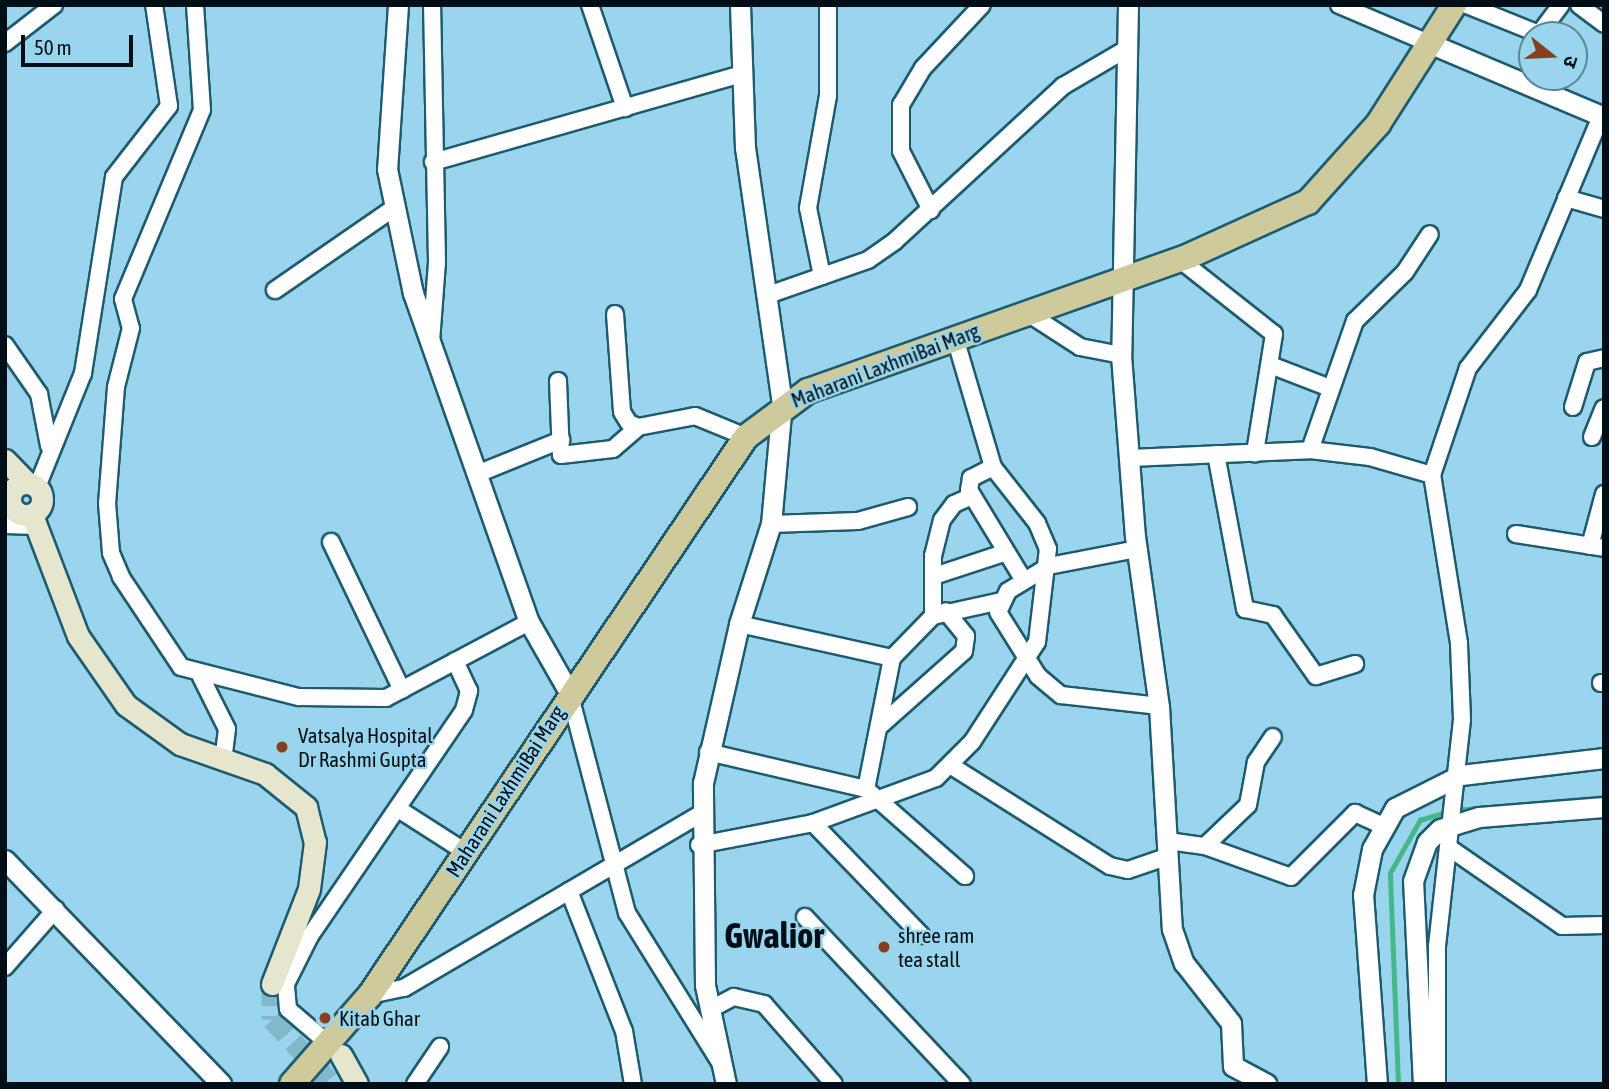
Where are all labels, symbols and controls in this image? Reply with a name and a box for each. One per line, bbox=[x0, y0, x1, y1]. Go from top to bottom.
scale bar bbox=[24, 21, 136, 65]
north arrow bbox=[1518, 21, 1588, 91]
text: 50 m bbox=[34, 35, 72, 59]
text: उ bbox=[1559, 53, 1583, 71]
street label: Maharani LaxhmiBai Marg bbox=[787, 317, 983, 413]
street label: Maharani LaxhmiBai Marg bbox=[440, 700, 570, 882]
place label: Vatsalya Hospital Dr Rashmi Gupta bbox=[298, 722, 433, 772]
marker: Vatsalya Hospital Dr Rashmi Gupta bbox=[272, 737, 292, 757]
district label: Gwalior bbox=[724, 914, 824, 956]
place label: shree ram tea stall bbox=[898, 922, 974, 972]
marker: shree ram tea stall bbox=[876, 939, 892, 955]
place label: Kitab Ghar bbox=[339, 1005, 420, 1031]
marker: Kitab Ghar bbox=[317, 1010, 333, 1026]

